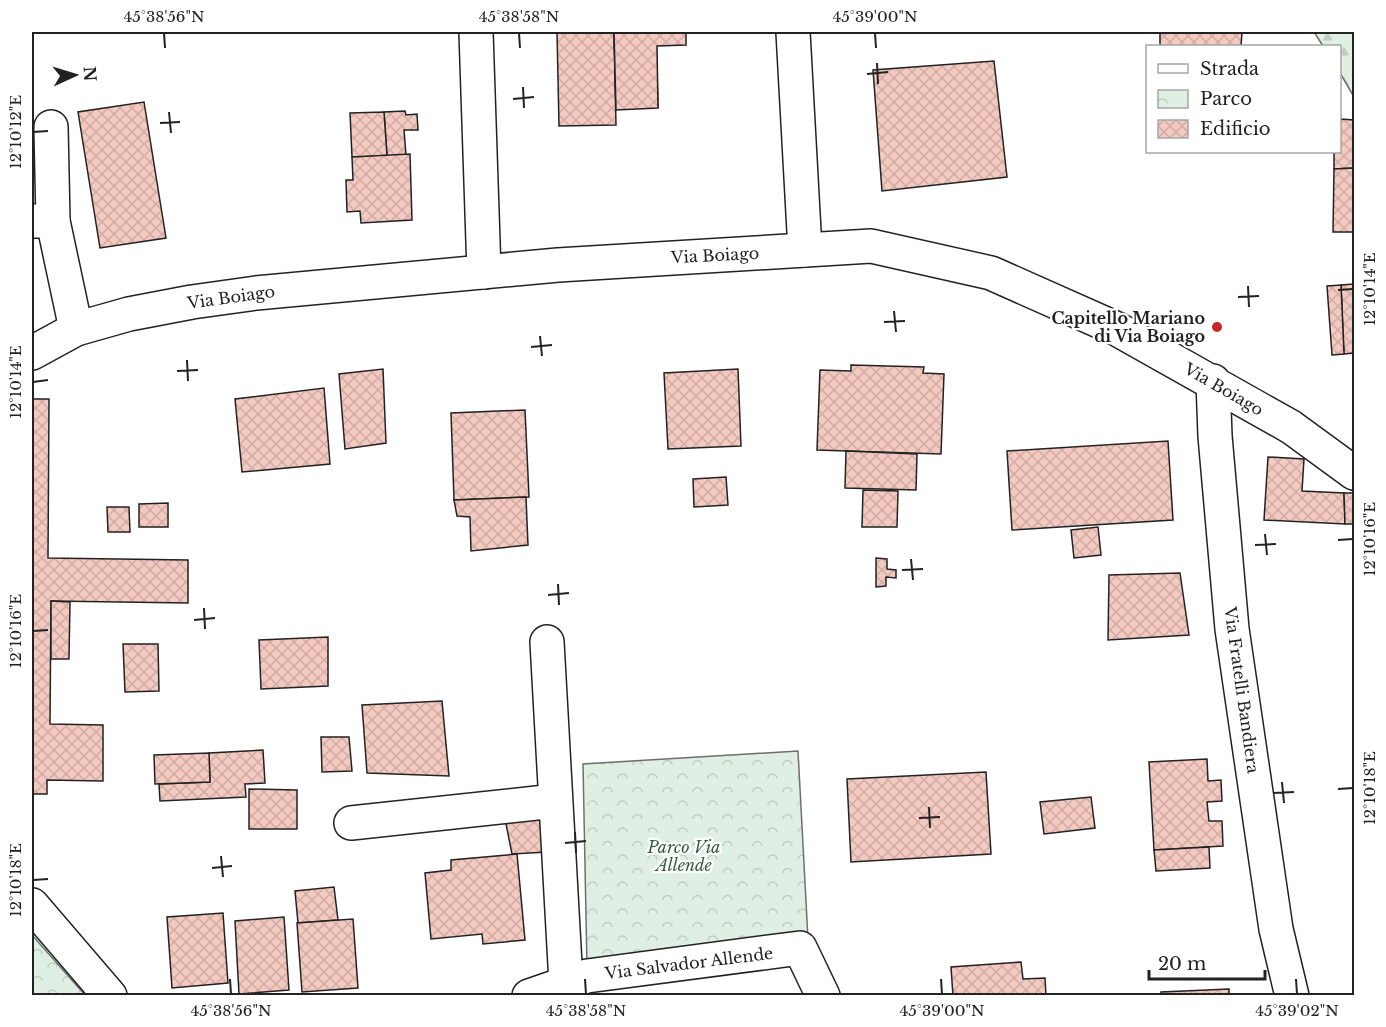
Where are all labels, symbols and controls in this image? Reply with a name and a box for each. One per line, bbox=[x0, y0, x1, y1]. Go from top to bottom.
text: 45°38'56"N bbox=[124, 7, 204, 26]
text: 45°38'58"N bbox=[479, 7, 559, 26]
text: 45°39'00"N bbox=[832, 7, 918, 26]
north arrow bbox=[45, 45, 105, 105]
legend bbox=[1146, 45, 1341, 153]
text: Strada bbox=[1200, 58, 1259, 80]
text: N bbox=[79, 66, 100, 82]
text: Parco bbox=[1200, 88, 1252, 110]
text: 12°10'12"E bbox=[6, 95, 25, 169]
text: Edificio bbox=[1200, 118, 1271, 140]
street label: Via Boiago bbox=[669, 243, 760, 267]
text: 12°10'14"E bbox=[1360, 252, 1379, 326]
street label: Via Boiago bbox=[185, 281, 276, 313]
place label: Capitello Mariano di Via Boiago bbox=[1051, 308, 1205, 346]
marker: Capitello Mariano di Via Boiago bbox=[1210, 320, 1224, 334]
text: 12°10'14"E bbox=[6, 345, 25, 419]
street label: Via Boiago bbox=[1180, 358, 1267, 420]
text: 12°10'16"E bbox=[1360, 502, 1379, 576]
text: 12°10'16"E bbox=[6, 594, 25, 668]
street label: Via Fratelli Bandiera bbox=[1220, 604, 1264, 775]
text: 12°10'18"E bbox=[1360, 751, 1379, 825]
park label: Parco Via Allende bbox=[647, 837, 720, 875]
text: 12°10'18"E bbox=[6, 843, 25, 917]
street label: Via Salvador Allende bbox=[603, 943, 774, 983]
scale bar bbox=[1149, 943, 1264, 981]
text: 20 m bbox=[1158, 953, 1206, 975]
text: 45°38'56"N bbox=[191, 1001, 271, 1020]
text: 45°38'58"N bbox=[546, 1001, 626, 1020]
text: 45°39'00"N bbox=[899, 1001, 985, 1020]
text: 45°39'02"N bbox=[1255, 1001, 1339, 1020]

